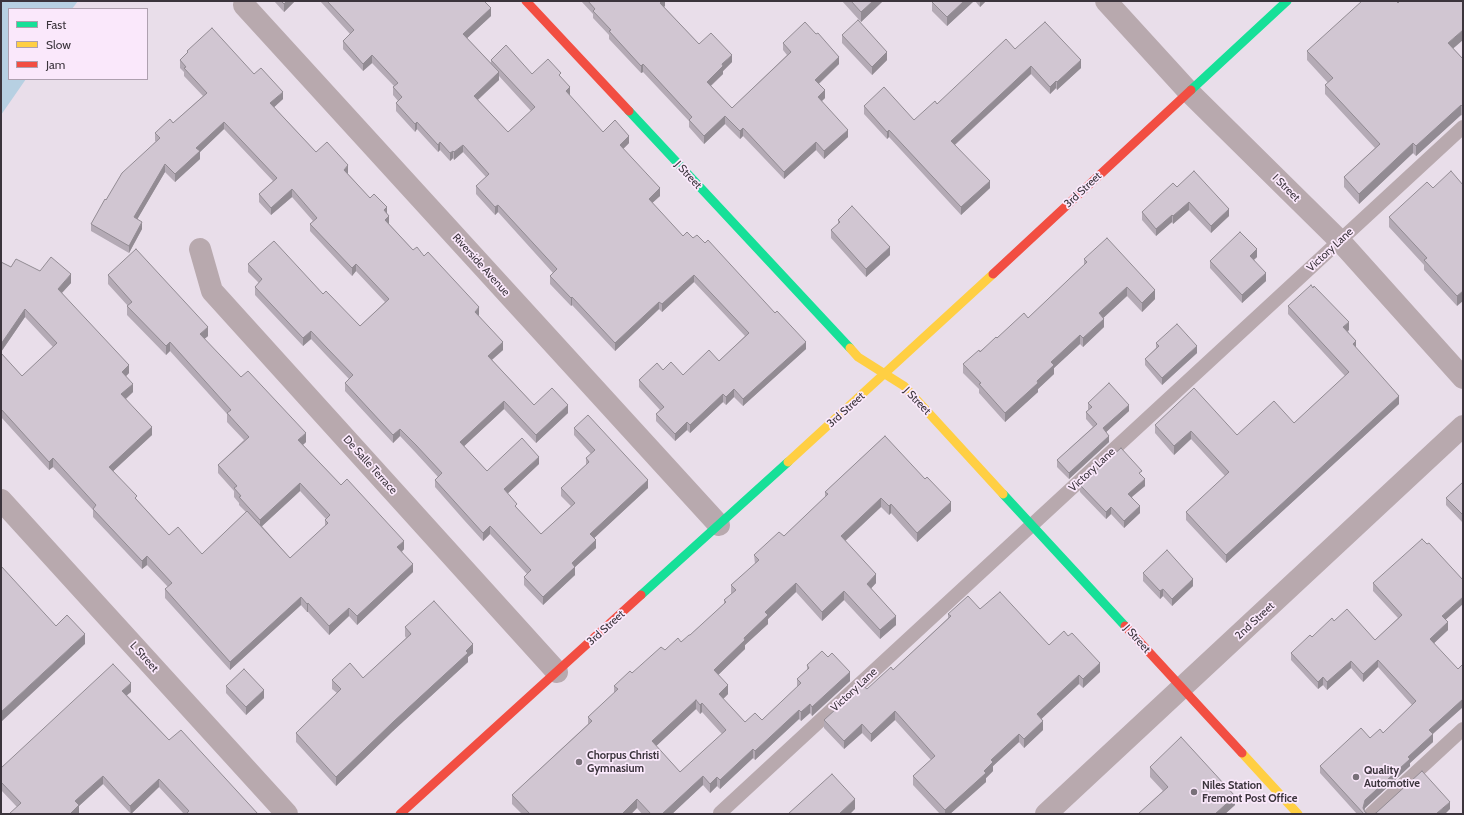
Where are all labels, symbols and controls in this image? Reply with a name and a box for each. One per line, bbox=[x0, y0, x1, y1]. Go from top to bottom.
legend bbox=[8, 8, 148, 80]
text: Fast bbox=[46, 17, 66, 32]
text: Slow bbox=[46, 37, 71, 52]
text: Jam bbox=[46, 57, 65, 72]
street label: J Street bbox=[672, 158, 704, 192]
street label: 3rd Street bbox=[1062, 169, 1104, 211]
street label: I Street bbox=[1269, 171, 1303, 205]
street label: Victory Lane bbox=[1304, 225, 1356, 275]
street label: Riverside Avenue bbox=[450, 231, 512, 299]
street label: J Street bbox=[901, 384, 933, 418]
street label: 3rd Street bbox=[824, 390, 868, 430]
street label: De Salle Terrace bbox=[340, 433, 400, 497]
street label: Victory Lane bbox=[1066, 445, 1118, 495]
street label: 2nd Street bbox=[1233, 600, 1277, 642]
street label: 3rd Street bbox=[584, 608, 628, 648]
street label: J Street bbox=[1121, 622, 1153, 656]
street label: L Street bbox=[127, 639, 161, 675]
street label: Victory Lane bbox=[828, 665, 880, 715]
place label: Chorpus Christi Gymnasium bbox=[587, 749, 659, 775]
marker: Chorpus Christi Gymnasium bbox=[574, 757, 584, 767]
place label: Quality Automotive bbox=[1364, 764, 1420, 790]
marker: Quality Automotive bbox=[1351, 772, 1361, 782]
place label: Niles Station Fremont Post Office bbox=[1202, 779, 1297, 805]
marker: Niles Station Fremont Post Office bbox=[1189, 787, 1199, 797]

